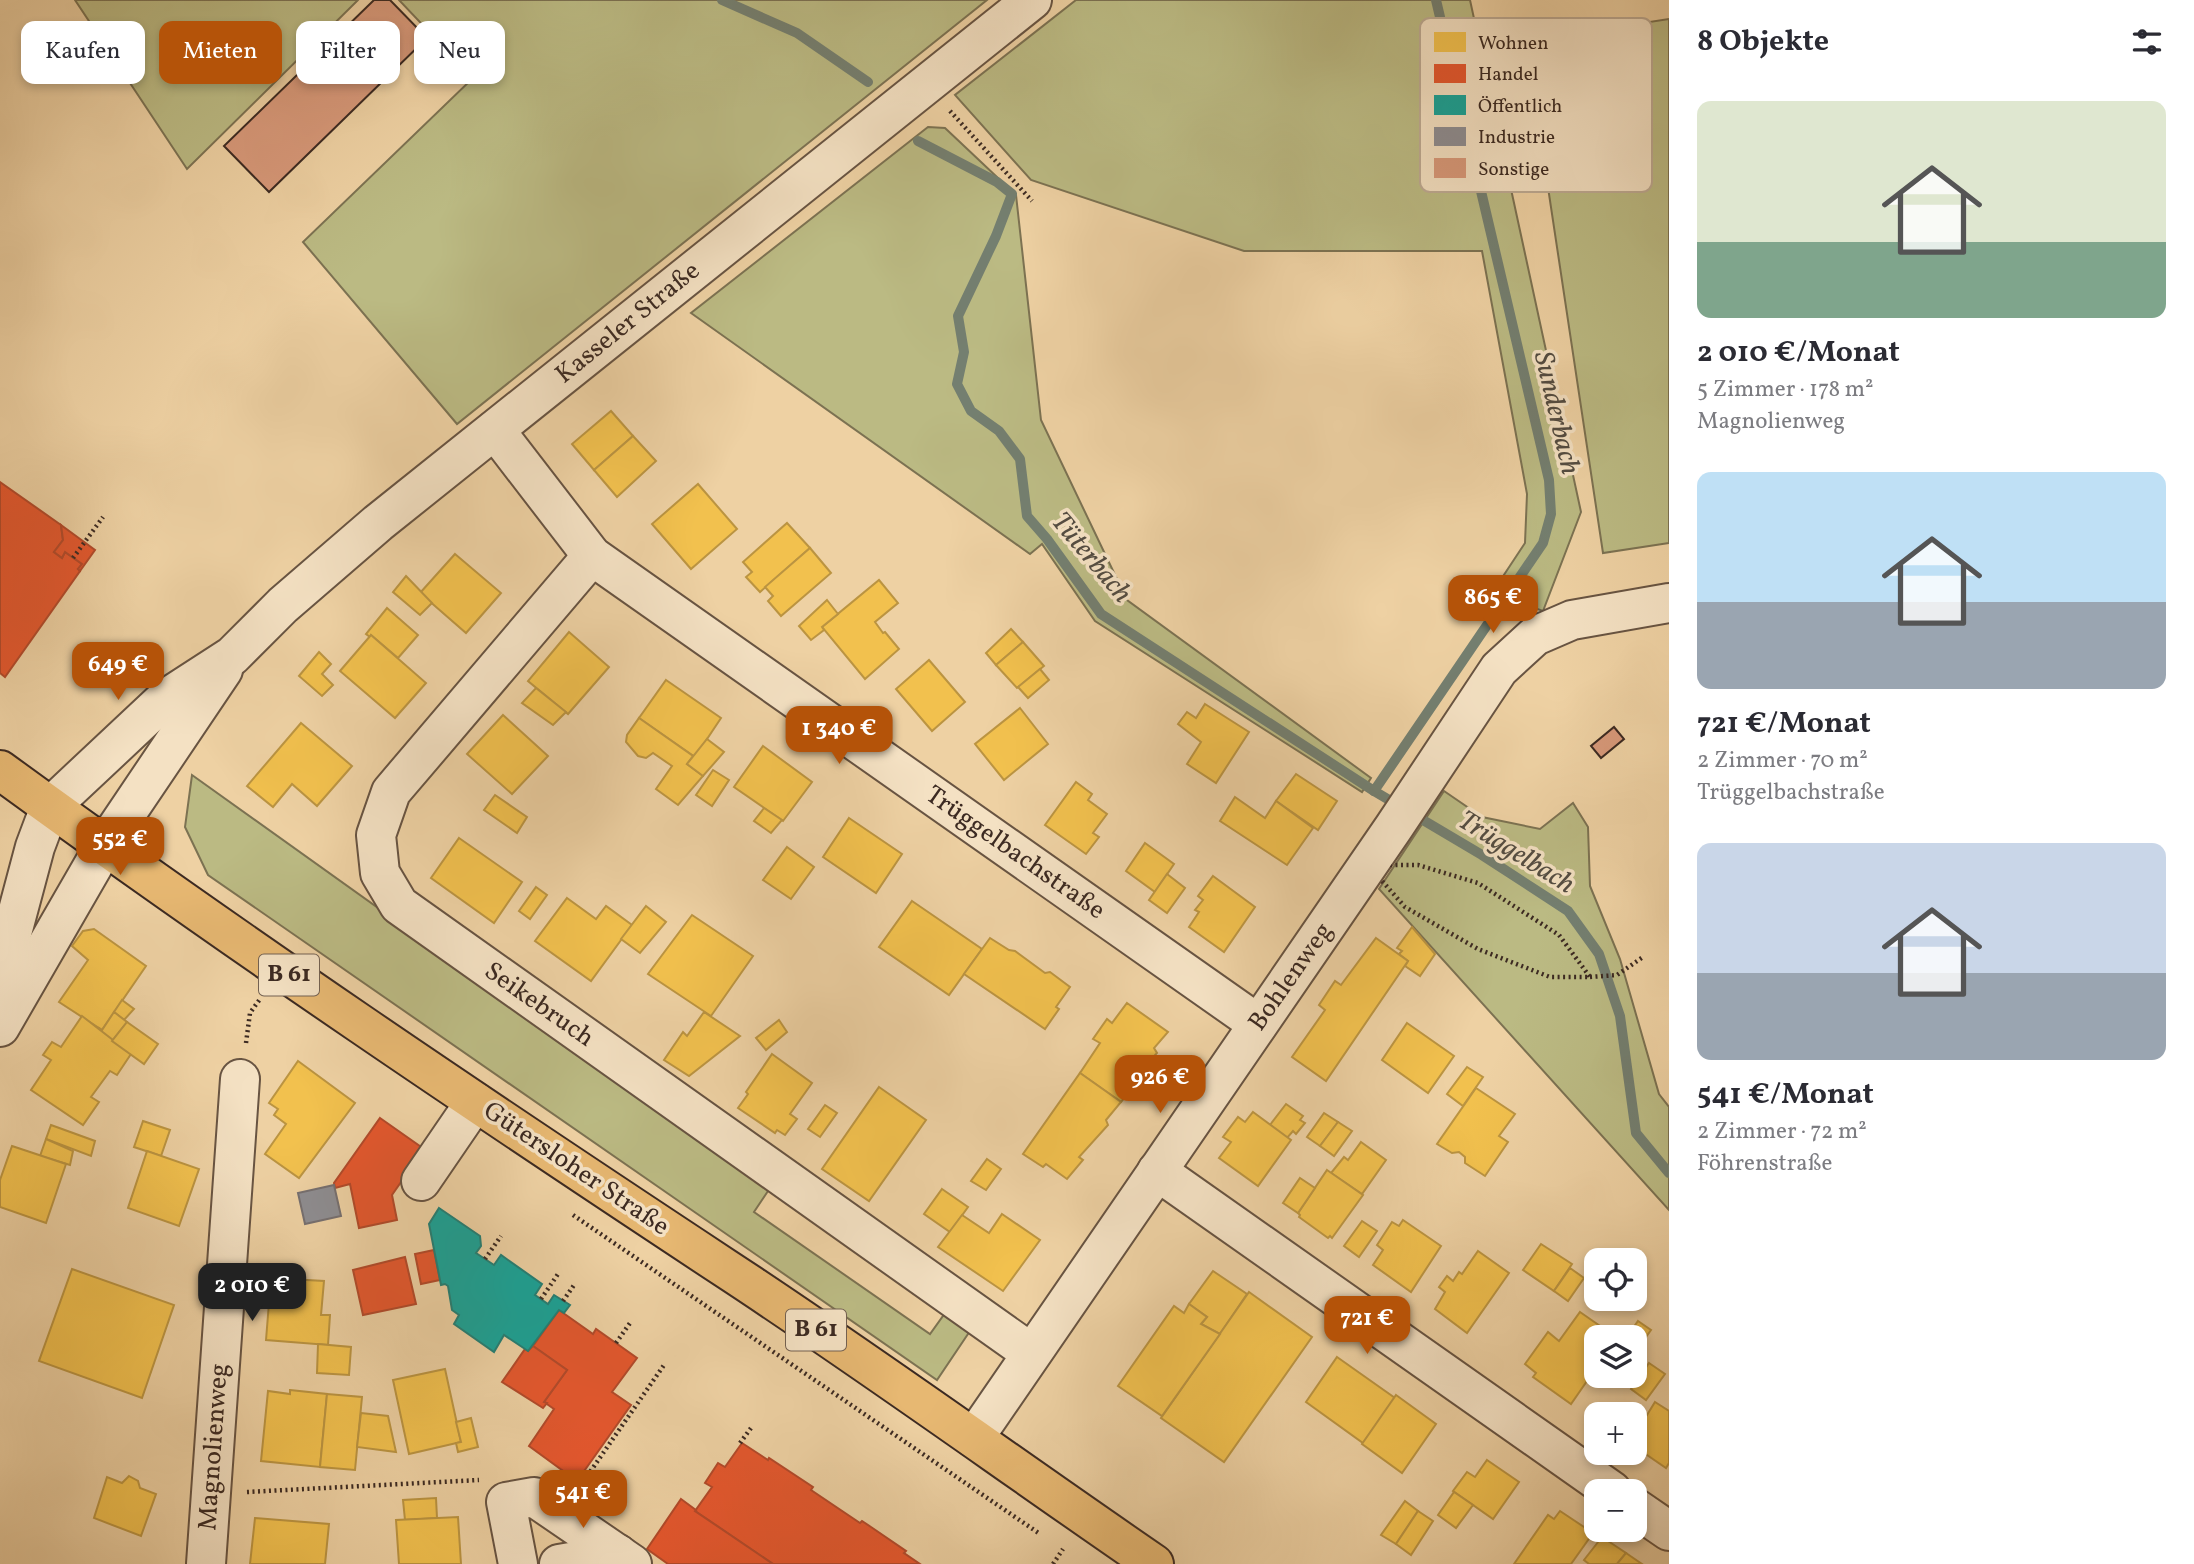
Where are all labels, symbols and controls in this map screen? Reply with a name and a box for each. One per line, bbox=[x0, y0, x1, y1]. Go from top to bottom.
legend bbox=[1420, 18, 1652, 192]
chip: Kaufen bbox=[21, 21, 145, 84]
chip: Mieten bbox=[159, 21, 282, 84]
chip: Filter bbox=[296, 21, 400, 84]
chip: Neu bbox=[414, 21, 505, 84]
text: 8 Objekte bbox=[1697, 21, 1829, 63]
icon: filters bbox=[2128, 23, 2166, 61]
text: Wohnen bbox=[1478, 31, 1548, 57]
text: Handel bbox=[1478, 62, 1539, 88]
text: Öffentlich bbox=[1478, 94, 1562, 120]
text: Industrie bbox=[1478, 125, 1555, 151]
icon: home bbox=[1869, 147, 1995, 273]
text: Sonstige bbox=[1478, 157, 1549, 183]
street label: Kasseler Straße bbox=[548, 253, 708, 393]
text: 2 010 €/Monat bbox=[1697, 332, 1900, 374]
water label: Sunderbach bbox=[1523, 348, 1589, 478]
text: 5 Zimmer · 178 m² bbox=[1697, 374, 1874, 406]
text: Magnolienweg bbox=[1697, 406, 1845, 438]
water label: Tüterbach bbox=[1041, 504, 1141, 612]
icon: home bbox=[1869, 518, 1995, 644]
pin: 865 € bbox=[1444, 576, 1542, 635]
text: 865 € bbox=[1464, 582, 1522, 614]
pin: 649 € bbox=[69, 642, 167, 702]
text: 649 € bbox=[88, 649, 148, 681]
text: 721 €/Monat bbox=[1697, 703, 1871, 745]
pin: 1 340 € bbox=[774, 706, 904, 766]
text: 1 340 € bbox=[802, 713, 876, 745]
text: 2 Zimmer · 70 m² bbox=[1697, 745, 1868, 777]
street label: Trüggelbachstraße bbox=[918, 777, 1112, 929]
text: Trüggelbachstraße bbox=[1697, 777, 1885, 809]
water label: Trüggelbach bbox=[1450, 802, 1582, 904]
pin: 552 € bbox=[71, 818, 169, 877]
text: 552 € bbox=[92, 824, 148, 856]
icon: home bbox=[1869, 889, 1995, 1015]
street label: Bohlenweg bbox=[1240, 915, 1342, 1039]
road number: B 61 bbox=[259, 954, 319, 995]
street label: Seikebruch bbox=[477, 954, 601, 1056]
pin: 926 € bbox=[1111, 1056, 1209, 1115]
text: 926 € bbox=[1131, 1062, 1189, 1094]
text: 541 €/Monat bbox=[1697, 1074, 1874, 1116]
street label: Gütersloher Straße bbox=[476, 1093, 676, 1245]
text: 2 Zimmer · 72 m² bbox=[1697, 1116, 1867, 1148]
text: Föhrenstraße bbox=[1697, 1148, 1832, 1180]
map controls bbox=[1584, 1248, 1647, 1542]
button: locate bbox=[1584, 1248, 1647, 1311]
pin: 2 010 € bbox=[187, 1264, 317, 1323]
text: 2 010 € bbox=[214, 1270, 290, 1302]
pin: 721 € bbox=[1318, 1296, 1416, 1356]
text: 721 € bbox=[1340, 1303, 1394, 1335]
road number: B 61 bbox=[786, 1310, 846, 1350]
button: layers bbox=[1584, 1325, 1647, 1388]
street label: Magnolienweg bbox=[190, 1362, 238, 1532]
button: + bbox=[1584, 1402, 1647, 1465]
pin: 541 € bbox=[534, 1470, 632, 1530]
text: 541 € bbox=[555, 1477, 611, 1509]
button: − bbox=[1584, 1479, 1647, 1542]

